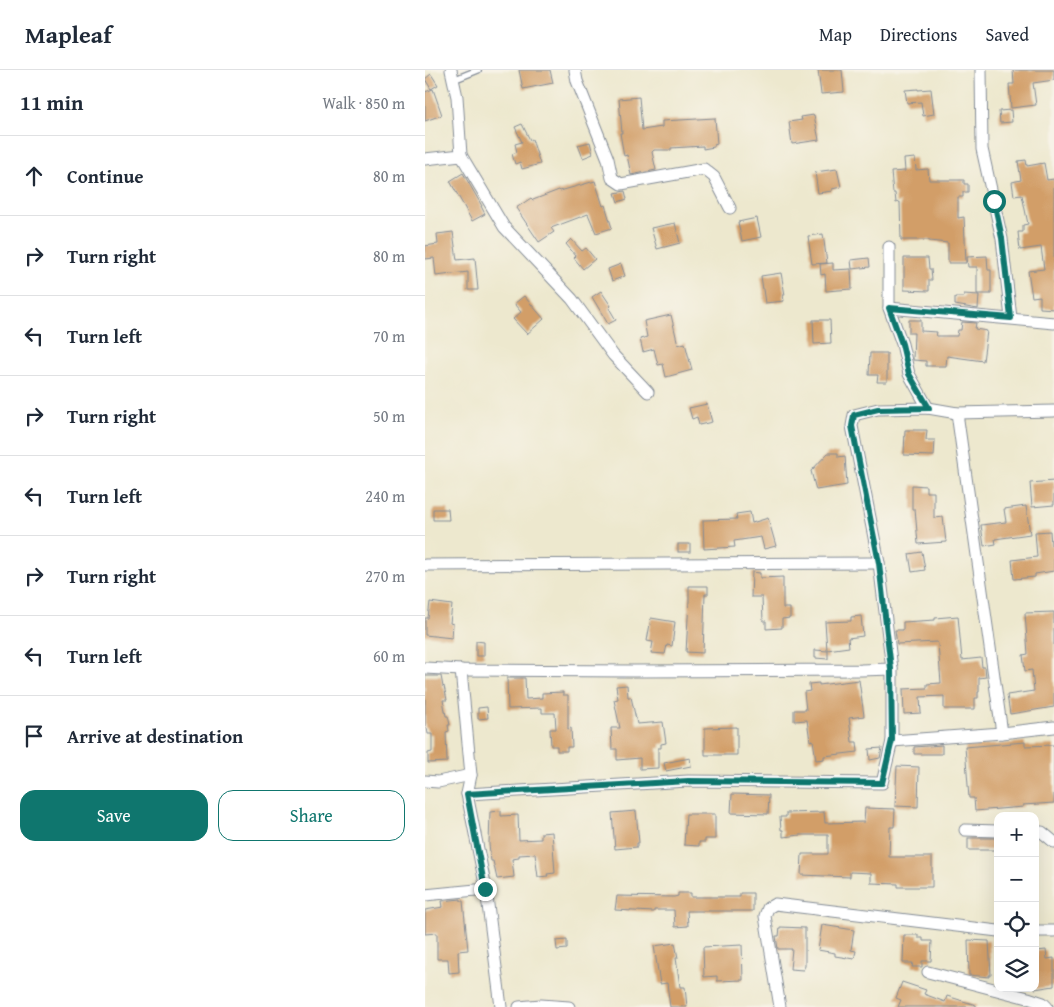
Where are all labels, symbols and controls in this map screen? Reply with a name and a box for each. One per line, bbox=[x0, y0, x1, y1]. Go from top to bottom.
text: Mapleaf bbox=[25, 17, 112, 52]
text: Map bbox=[819, 21, 852, 48]
text: Directions bbox=[880, 21, 957, 48]
text: Saved bbox=[985, 21, 1029, 48]
text: 11 min bbox=[20, 87, 83, 118]
text: Walk · 850 m bbox=[322, 91, 405, 115]
icon: ahead bbox=[20, 162, 48, 190]
text: Continue bbox=[67, 162, 144, 190]
text: 80 m bbox=[373, 164, 405, 188]
route start bbox=[983, 190, 1006, 213]
icon: right bbox=[20, 242, 48, 270]
text: Turn right bbox=[67, 242, 156, 270]
text: 80 m bbox=[373, 244, 405, 268]
icon: left bbox=[20, 322, 48, 350]
text: Turn left bbox=[67, 322, 142, 350]
text: 70 m bbox=[373, 324, 405, 348]
icon: right bbox=[20, 402, 48, 430]
text: Turn right bbox=[67, 402, 156, 430]
text: 50 m bbox=[373, 404, 405, 428]
icon: left bbox=[20, 482, 48, 510]
text: Turn left bbox=[67, 482, 142, 510]
text: 240 m bbox=[365, 484, 405, 508]
icon: right bbox=[20, 562, 48, 590]
text: Turn right bbox=[67, 562, 156, 590]
text: 270 m bbox=[365, 564, 405, 588]
icon: left bbox=[20, 642, 48, 670]
text: Turn left bbox=[67, 642, 142, 670]
text: 60 m bbox=[373, 644, 405, 668]
icon: arrive bbox=[20, 722, 48, 750]
text: Arrive at destination bbox=[67, 722, 243, 750]
button: Save bbox=[20, 790, 208, 841]
button: Share bbox=[218, 790, 405, 841]
map controls bbox=[994, 812, 1039, 992]
button: + bbox=[994, 812, 1039, 857]
button: − bbox=[994, 857, 1039, 902]
route end bbox=[474, 878, 497, 901]
button: locate bbox=[994, 902, 1039, 947]
button: layers bbox=[994, 947, 1039, 992]

